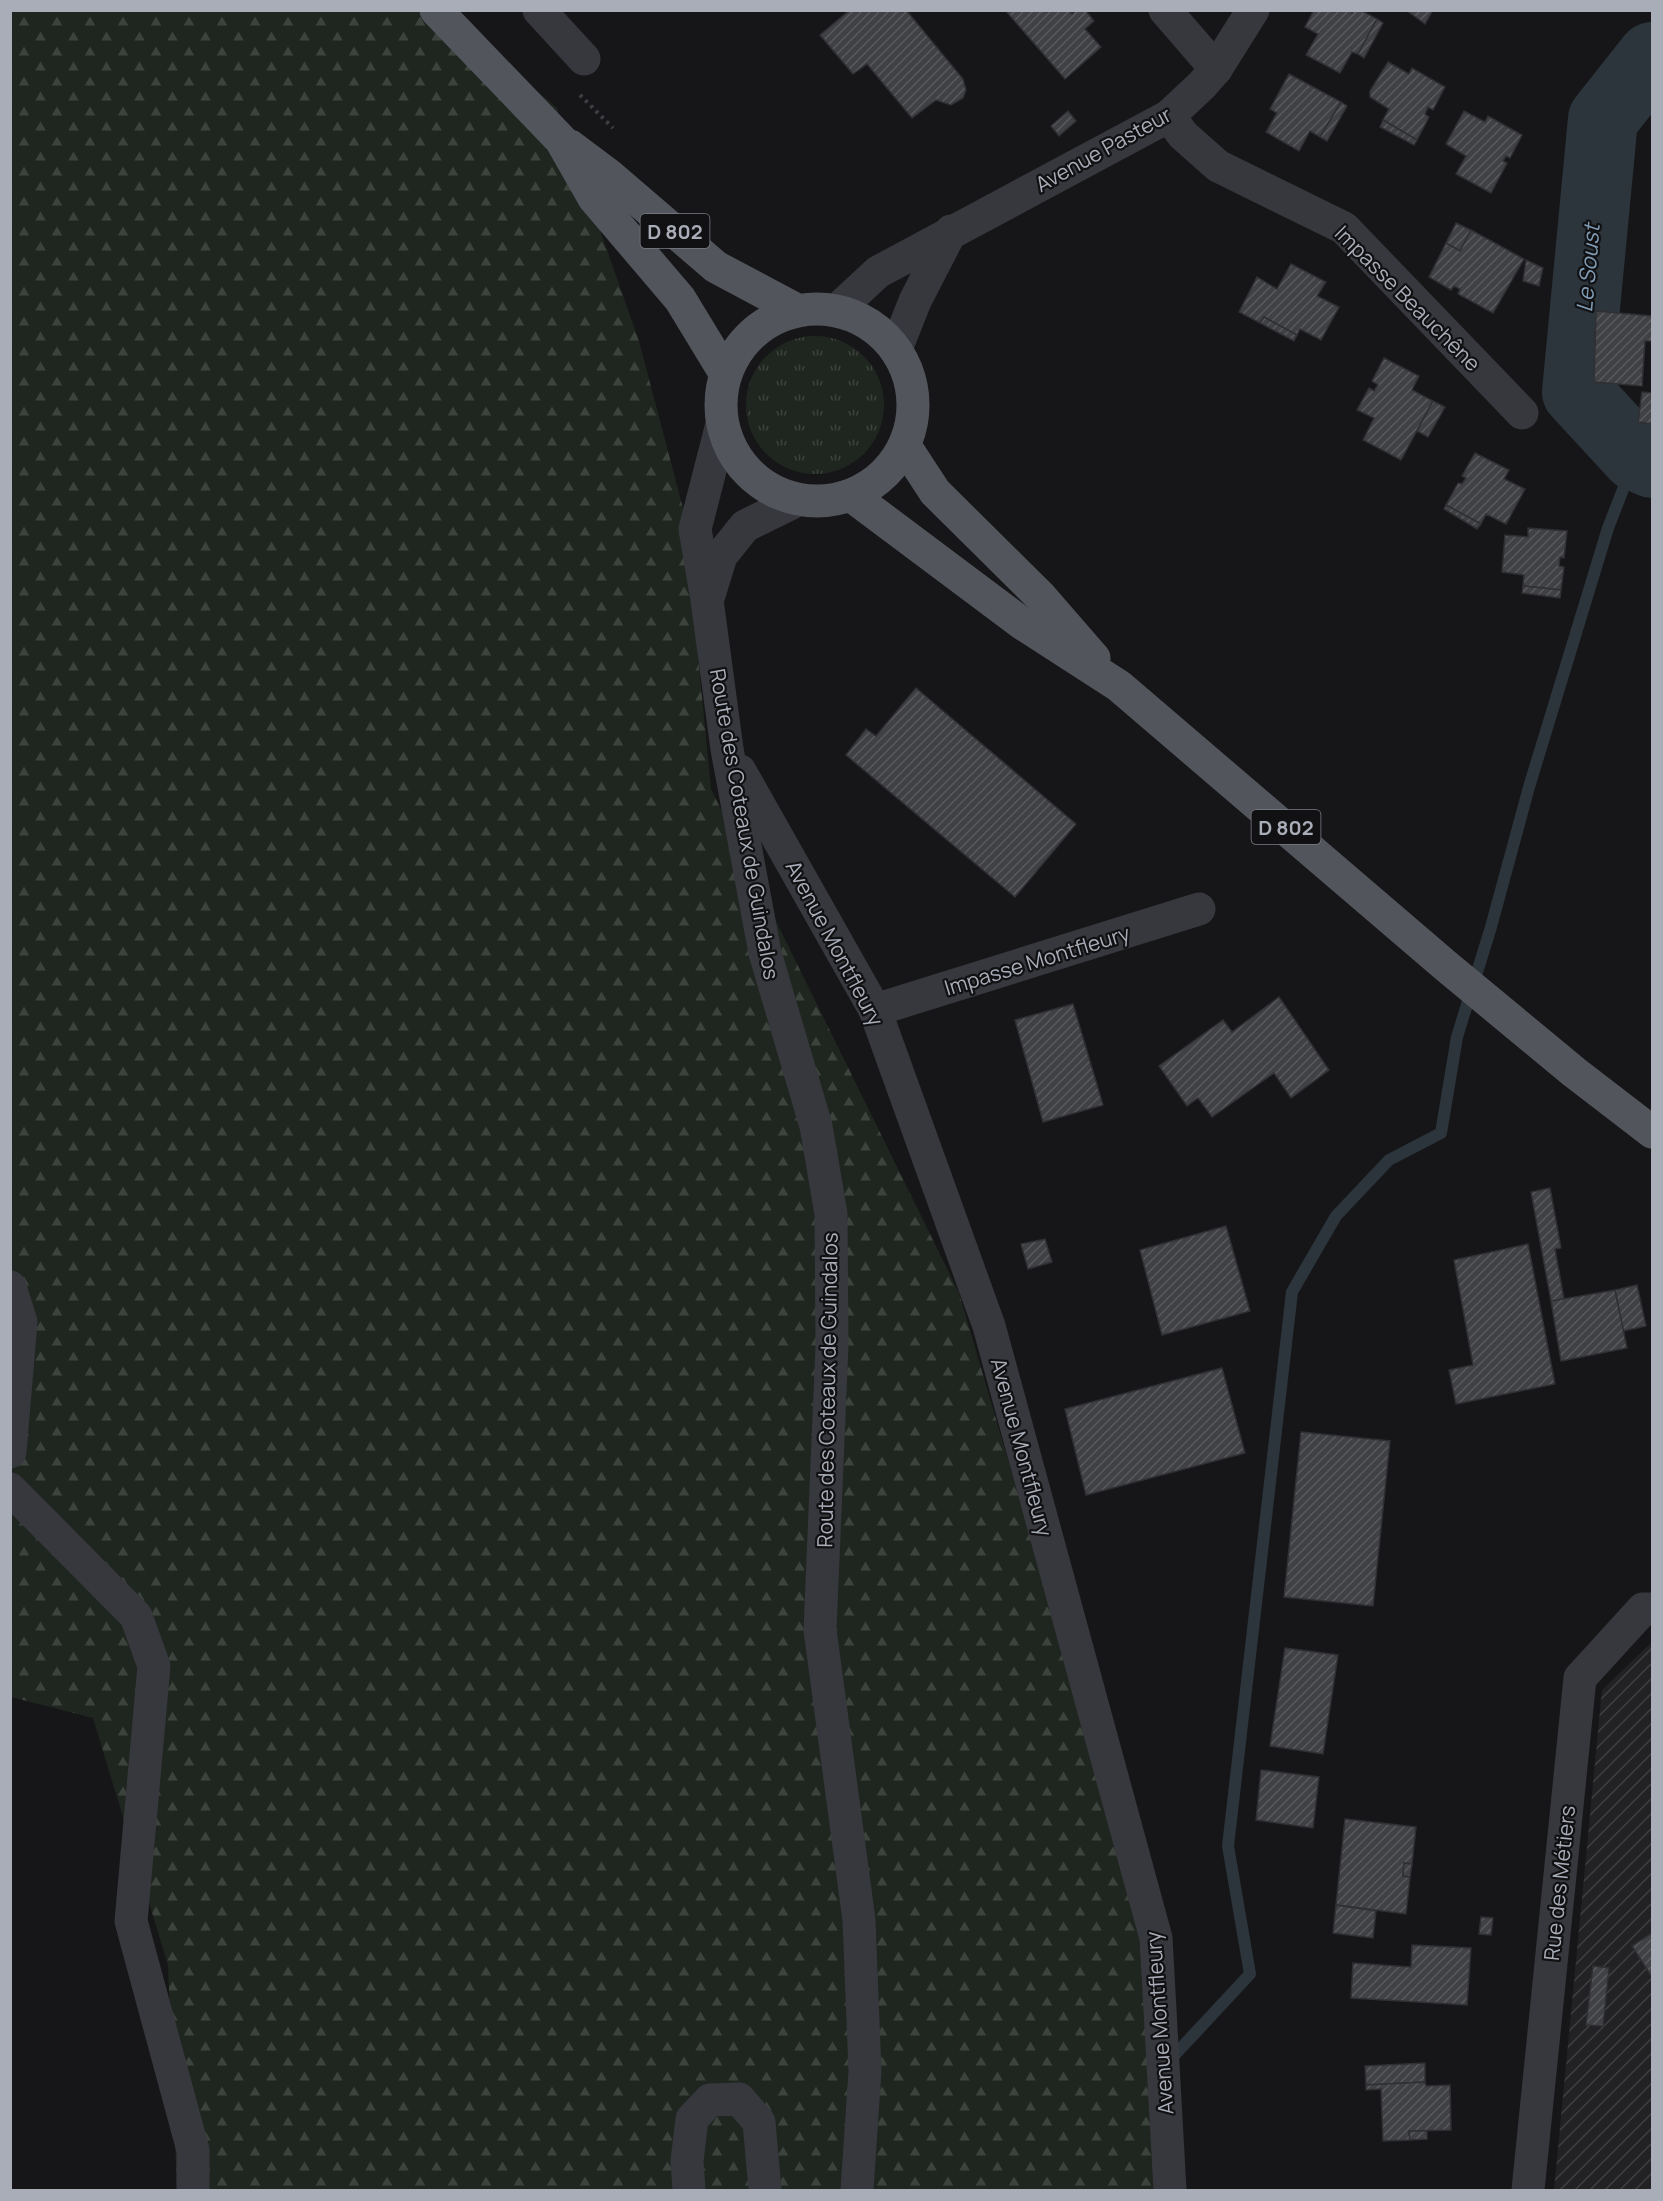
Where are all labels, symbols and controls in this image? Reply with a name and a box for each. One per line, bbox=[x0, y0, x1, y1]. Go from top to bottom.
street label: Avenue Pasteur bbox=[1030, 100, 1176, 198]
road number: D 802 bbox=[640, 214, 710, 248]
street label: Impasse Beauchêne bbox=[1329, 219, 1487, 377]
water label: Le Soust bbox=[1569, 220, 1607, 313]
street label: Route des Coteaux de Guindalos bbox=[704, 666, 786, 982]
road number: D 802 bbox=[1252, 810, 1320, 844]
street label: Avenue Montfleury bbox=[780, 855, 890, 1031]
street label: Impasse Montfleury bbox=[941, 918, 1133, 1002]
street label: Route des Coteaux de Guindalos bbox=[810, 1232, 844, 1548]
street label: Avenue Montfleury bbox=[985, 1355, 1059, 1539]
street label: Rue des Métiers bbox=[1537, 1804, 1581, 1962]
street label: Avenue Montfleury bbox=[1139, 1931, 1179, 2115]

